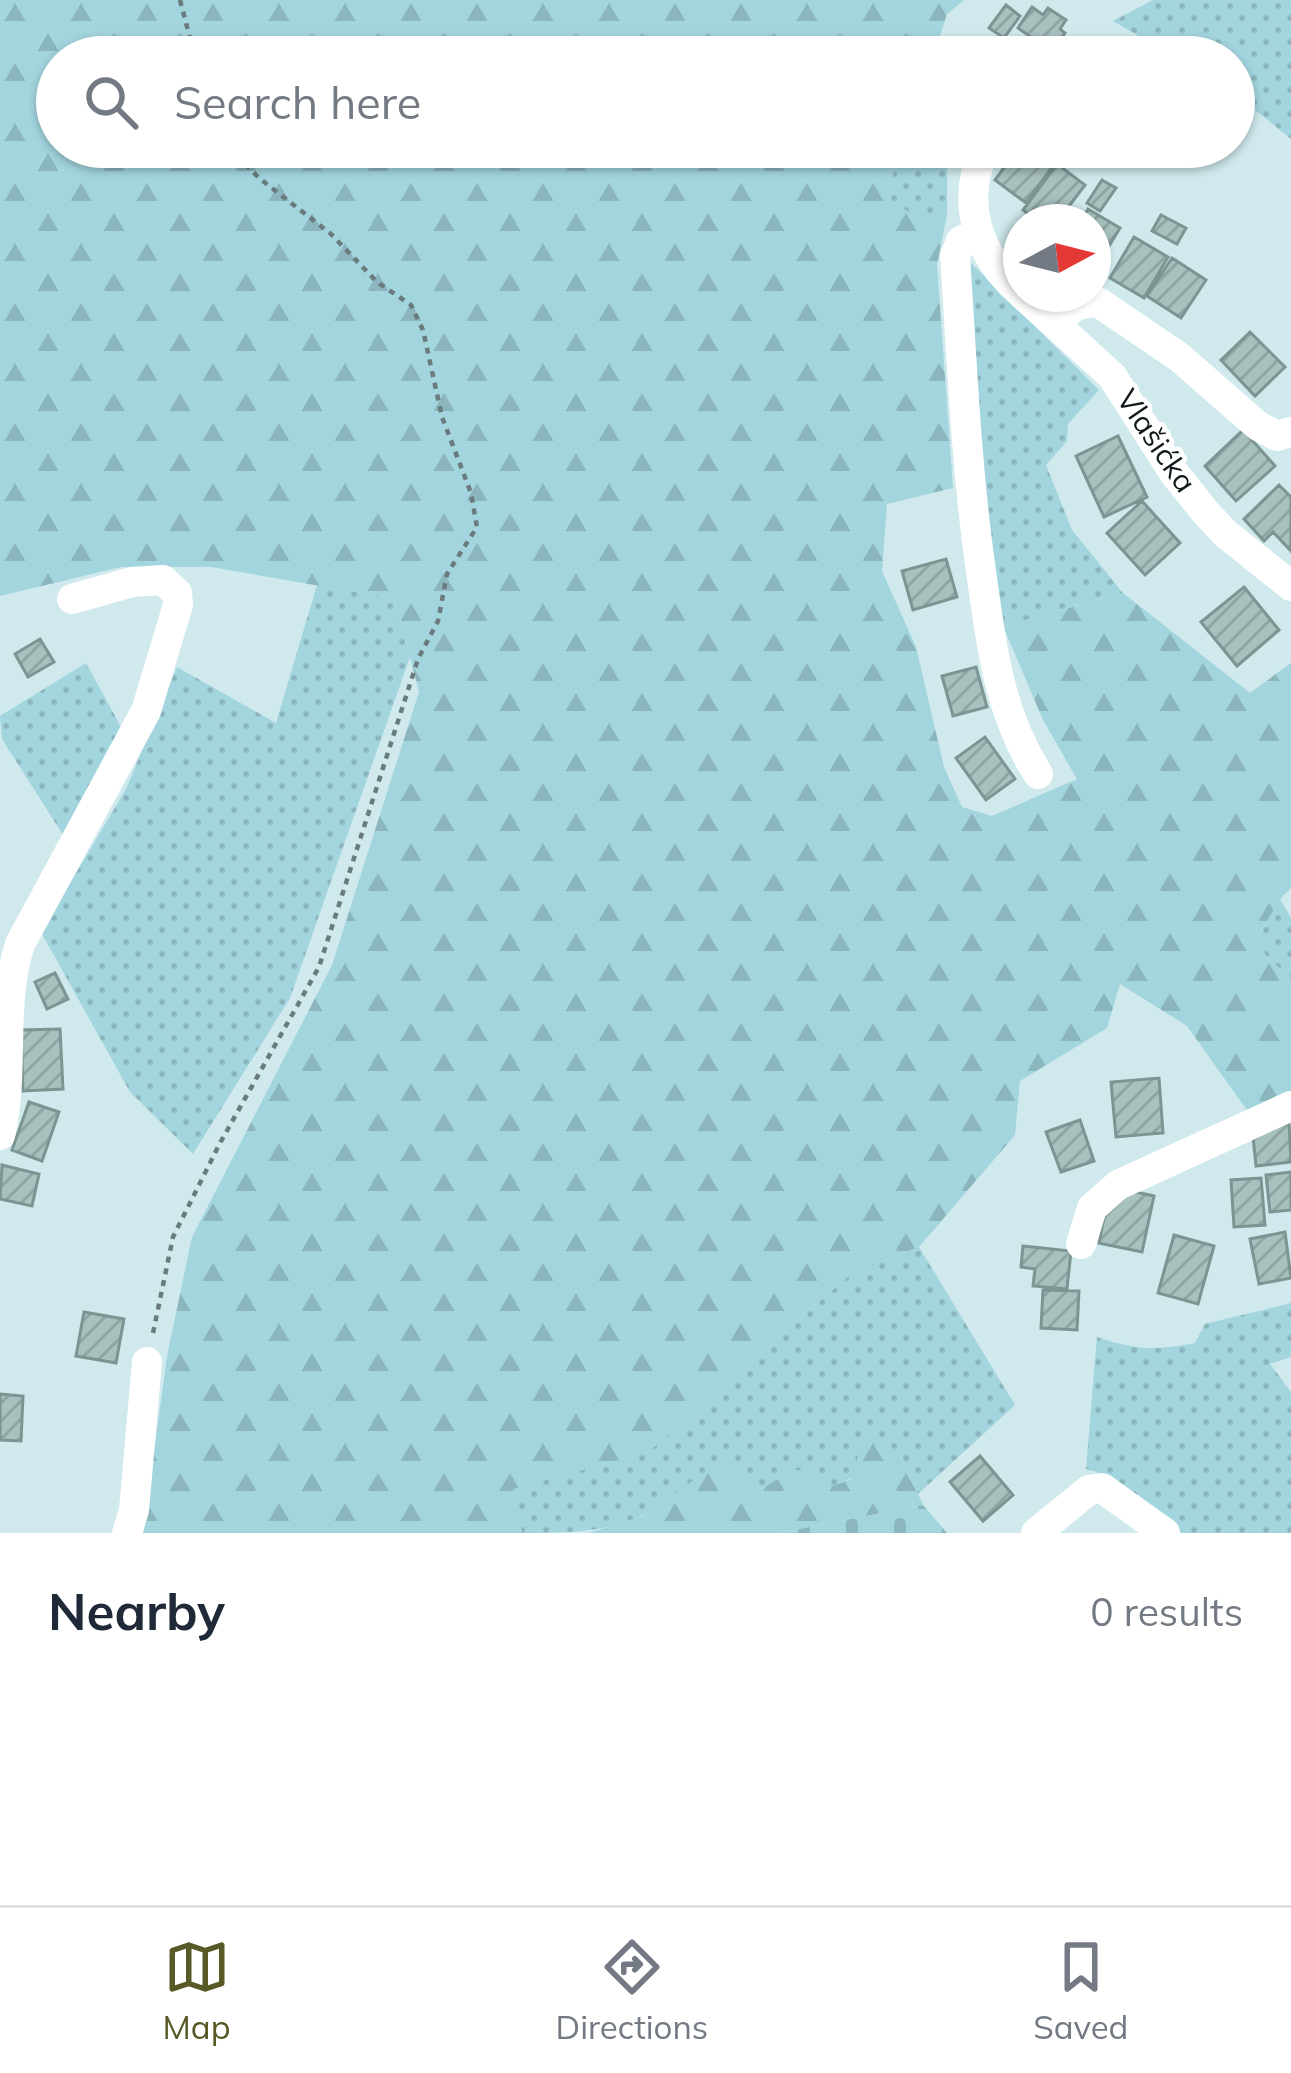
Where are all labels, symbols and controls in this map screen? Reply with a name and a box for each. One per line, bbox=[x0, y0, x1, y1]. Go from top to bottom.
search box bbox=[36, 36, 1255, 168]
icon: search bbox=[78, 69, 144, 135]
text: Search here bbox=[174, 74, 421, 130]
north arrow bbox=[1003, 204, 1111, 312]
street label: Vlašićka bbox=[1109, 382, 1205, 499]
text: Nearby bbox=[48, 1579, 225, 1643]
text: 0 results bbox=[1090, 1587, 1243, 1636]
tab: Map bbox=[163, 1934, 230, 2047]
tab: Directions bbox=[556, 1934, 708, 2047]
tab: Saved bbox=[1033, 1934, 1128, 2047]

